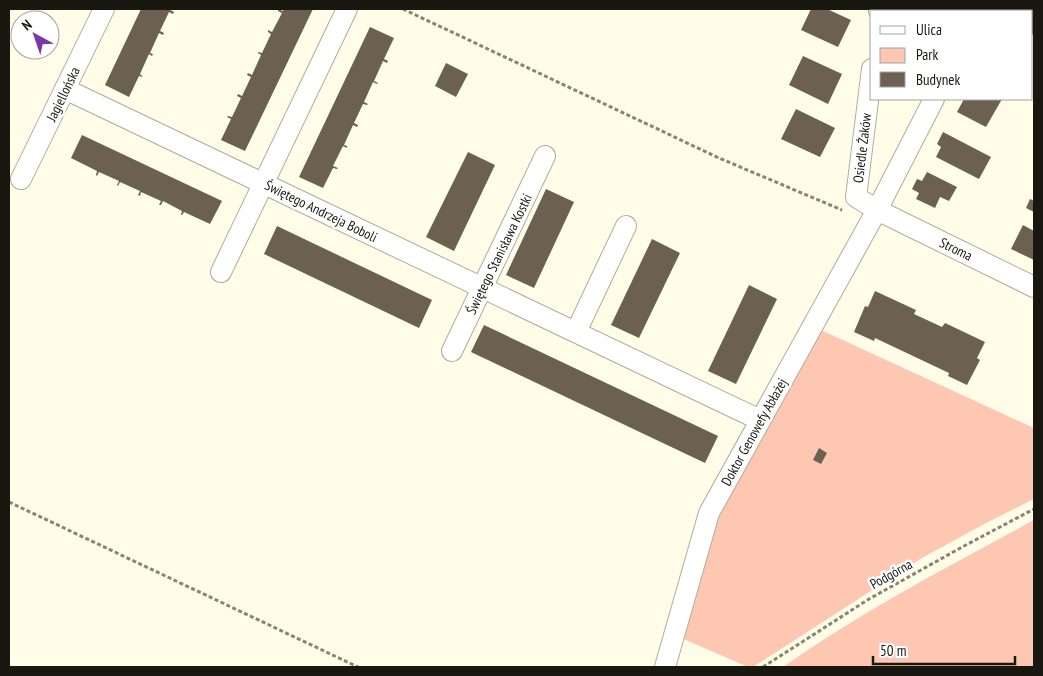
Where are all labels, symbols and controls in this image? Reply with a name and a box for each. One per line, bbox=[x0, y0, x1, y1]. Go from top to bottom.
north arrow bbox=[10, 10, 60, 60]
legend bbox=[870, 10, 1033, 100]
text: N bbox=[18, 16, 35, 34]
text: Ulica bbox=[916, 20, 942, 39]
text: Park bbox=[916, 45, 938, 64]
street label: Jagiellońska bbox=[42, 64, 84, 125]
text: Budynek bbox=[916, 70, 960, 89]
street label: Osiedle Żaków bbox=[849, 111, 875, 184]
street label: Świętego Andrzeja Boboli bbox=[262, 176, 380, 246]
street label: Świętego Stanisława Kostki bbox=[462, 191, 536, 317]
street label: Stroma bbox=[937, 233, 975, 265]
street label: Doktor Genowefy Abłażej bbox=[717, 375, 791, 489]
street label: Podgórna bbox=[867, 555, 915, 593]
scale bar bbox=[873, 634, 1016, 666]
text: 50 m bbox=[880, 641, 906, 660]

